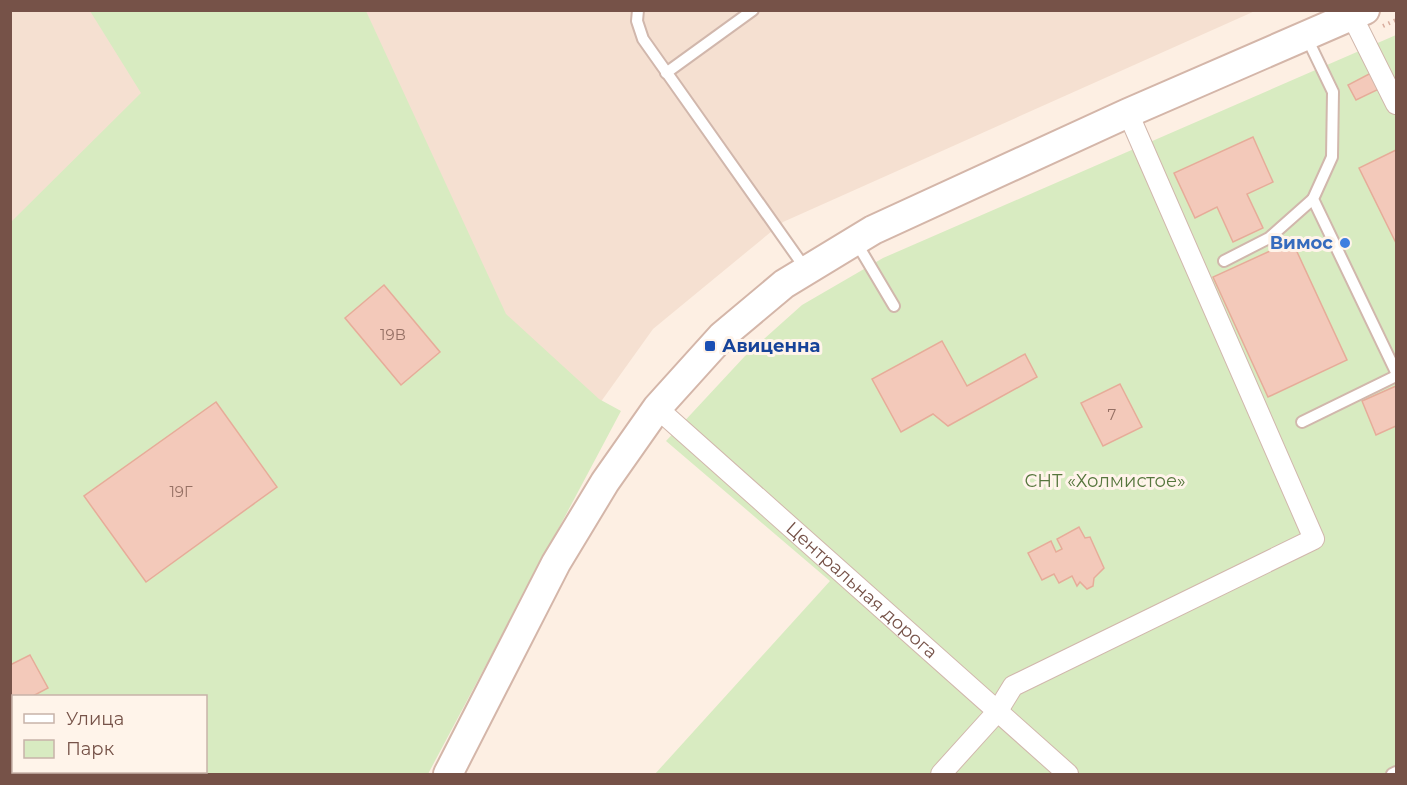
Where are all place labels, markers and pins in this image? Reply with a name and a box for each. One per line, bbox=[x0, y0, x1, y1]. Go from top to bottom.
place label: Вимос bbox=[1270, 232, 1333, 254]
marker: Вимос bbox=[1338, 236, 1352, 250]
place label: Авиценна bbox=[722, 335, 820, 357]
marker: Авиценна bbox=[703, 339, 717, 353]

